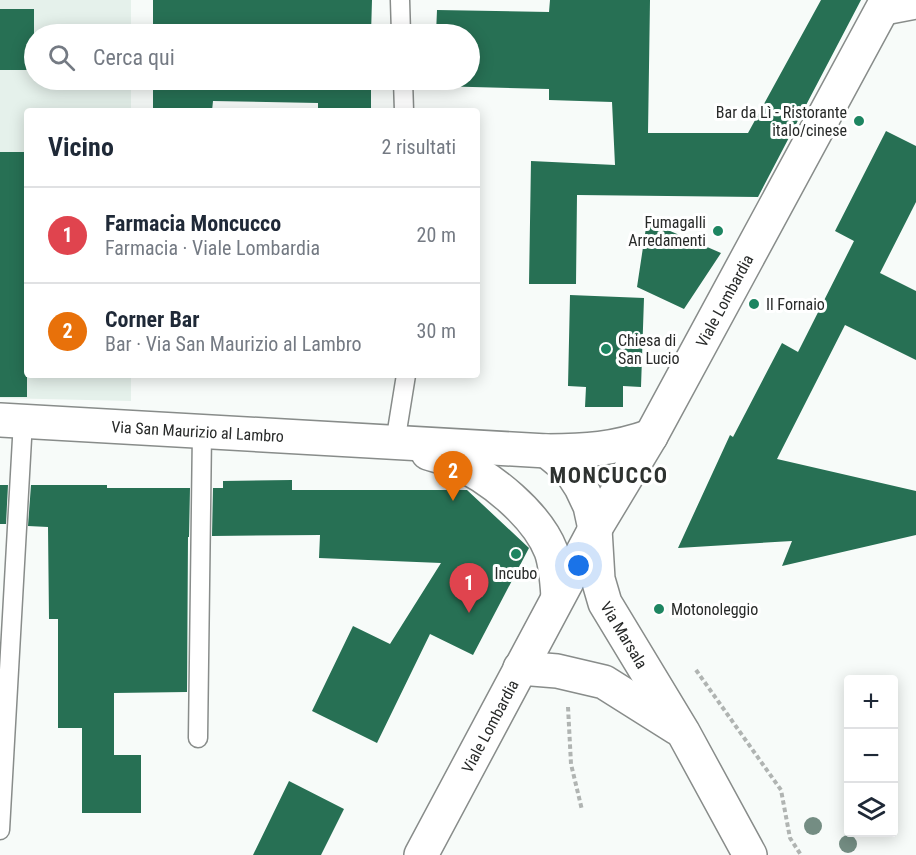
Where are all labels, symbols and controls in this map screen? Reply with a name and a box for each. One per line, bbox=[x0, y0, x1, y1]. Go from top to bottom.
search box bbox=[24, 24, 480, 90]
icon: search bbox=[45, 41, 78, 74]
text: Cerca qui bbox=[93, 45, 175, 70]
place label: Bar da Lì - Ristorante italo/cinese bbox=[716, 103, 847, 140]
marker: Bar da Lì - Ristorante italo/cinese bbox=[852, 114, 866, 128]
text: Vicino bbox=[48, 132, 114, 162]
text: 2 risultati bbox=[381, 135, 456, 159]
text: Farmacia Moncucco bbox=[105, 211, 281, 236]
place label: Fumagalli Arredamenti bbox=[628, 213, 706, 250]
text: 1 bbox=[62, 223, 73, 247]
text: 20 m bbox=[417, 223, 456, 247]
marker: Fumagalli Arredamenti bbox=[711, 224, 725, 238]
text: Farmacia · Viale Lombardia bbox=[105, 236, 320, 260]
street label: Viale Lombardia bbox=[692, 251, 757, 350]
place label: Il Fornaio bbox=[766, 295, 825, 314]
marker: Il Fornaio bbox=[747, 297, 761, 311]
text: Corner Bar bbox=[105, 307, 199, 332]
text: 2 bbox=[62, 319, 73, 343]
text: 30 m bbox=[417, 319, 456, 343]
place label: Chiesa di San Lucio bbox=[618, 331, 679, 368]
text: Bar · Via San Maurizio al Lambro bbox=[105, 332, 362, 356]
marker: Chiesa di San Lucio bbox=[599, 342, 613, 356]
street label: Via San Maurizio al Lambro bbox=[111, 417, 284, 446]
pin: 2 bbox=[434, 452, 472, 501]
district label: MONCUCCO bbox=[550, 463, 668, 488]
marker: Incubo bbox=[509, 547, 523, 561]
your location bbox=[564, 551, 593, 580]
pin: 1 bbox=[450, 564, 488, 613]
place label: Incubo bbox=[495, 564, 537, 583]
street label: Via Marsala bbox=[596, 598, 651, 672]
place label: Motonoleggio bbox=[671, 600, 758, 619]
marker: Motonoleggio bbox=[652, 602, 666, 616]
map controls bbox=[844, 675, 898, 837]
button: + bbox=[844, 675, 898, 729]
street label: Viale Lombardia bbox=[458, 677, 523, 776]
button: − bbox=[844, 729, 898, 783]
button: layers bbox=[844, 783, 898, 837]

